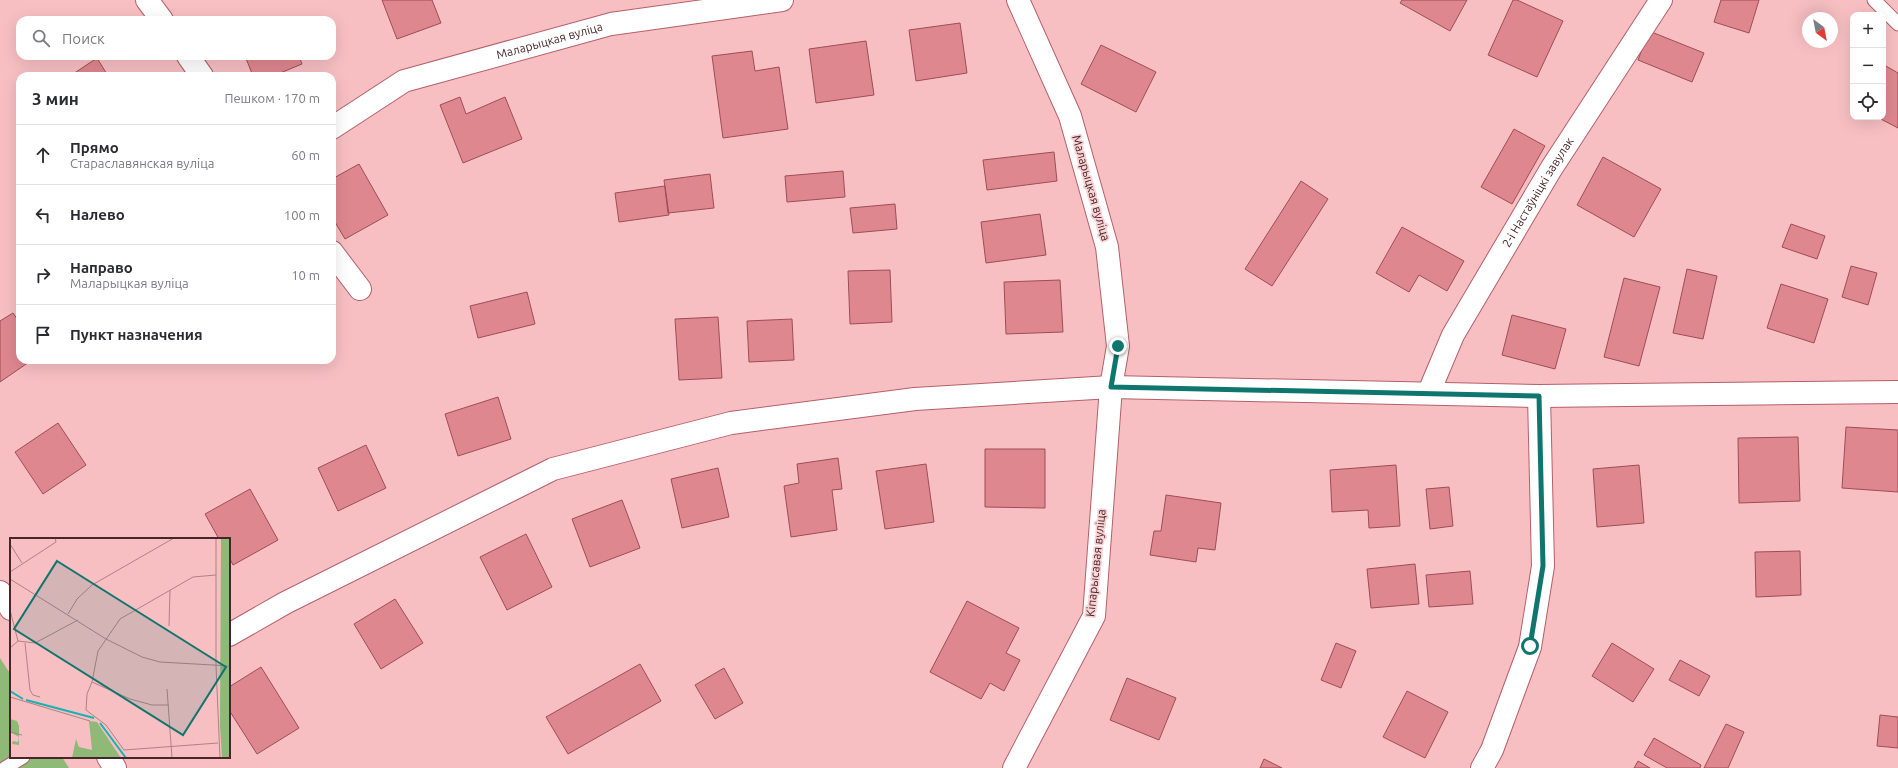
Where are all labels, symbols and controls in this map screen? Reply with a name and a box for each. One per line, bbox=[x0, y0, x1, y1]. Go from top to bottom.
north arrow bbox=[1802, 12, 1838, 48]
map controls bbox=[1850, 12, 1886, 120]
button: + bbox=[1850, 12, 1886, 48]
search box bbox=[16, 16, 336, 60]
street label: Маларыцкая вуліца bbox=[495, 20, 604, 61]
icon: search bbox=[30, 27, 52, 49]
text: Поиск bbox=[62, 30, 105, 47]
button: − bbox=[1850, 48, 1886, 84]
button: locate bbox=[1850, 84, 1886, 120]
text: 3 мин bbox=[32, 89, 79, 108]
text: Пешком · 170 m bbox=[224, 91, 320, 105]
street label: Маларыцкая вуліца bbox=[1070, 133, 1113, 242]
street label: 2-і Настаўніцкі завулак bbox=[1499, 135, 1576, 249]
text: Прямо bbox=[70, 139, 119, 156]
icon: ahead bbox=[32, 144, 54, 166]
text: 60 m bbox=[291, 148, 320, 162]
text: Стараславянская вуліца bbox=[70, 156, 214, 170]
icon: left bbox=[32, 204, 54, 226]
text: Налево bbox=[70, 206, 125, 223]
text: 100 m bbox=[284, 208, 320, 222]
text: Направо bbox=[70, 259, 133, 276]
icon: right bbox=[32, 264, 54, 286]
text: 10 m bbox=[291, 268, 320, 282]
text: Маларыцкая вуліца bbox=[70, 276, 189, 290]
icon: arrive bbox=[32, 324, 54, 346]
text: Пункт назначения bbox=[70, 326, 203, 343]
route end bbox=[1109, 337, 1127, 355]
street label: Кіпарысавая вуліца bbox=[1083, 508, 1108, 617]
inset map bbox=[10, 538, 230, 758]
route start bbox=[1521, 637, 1539, 655]

